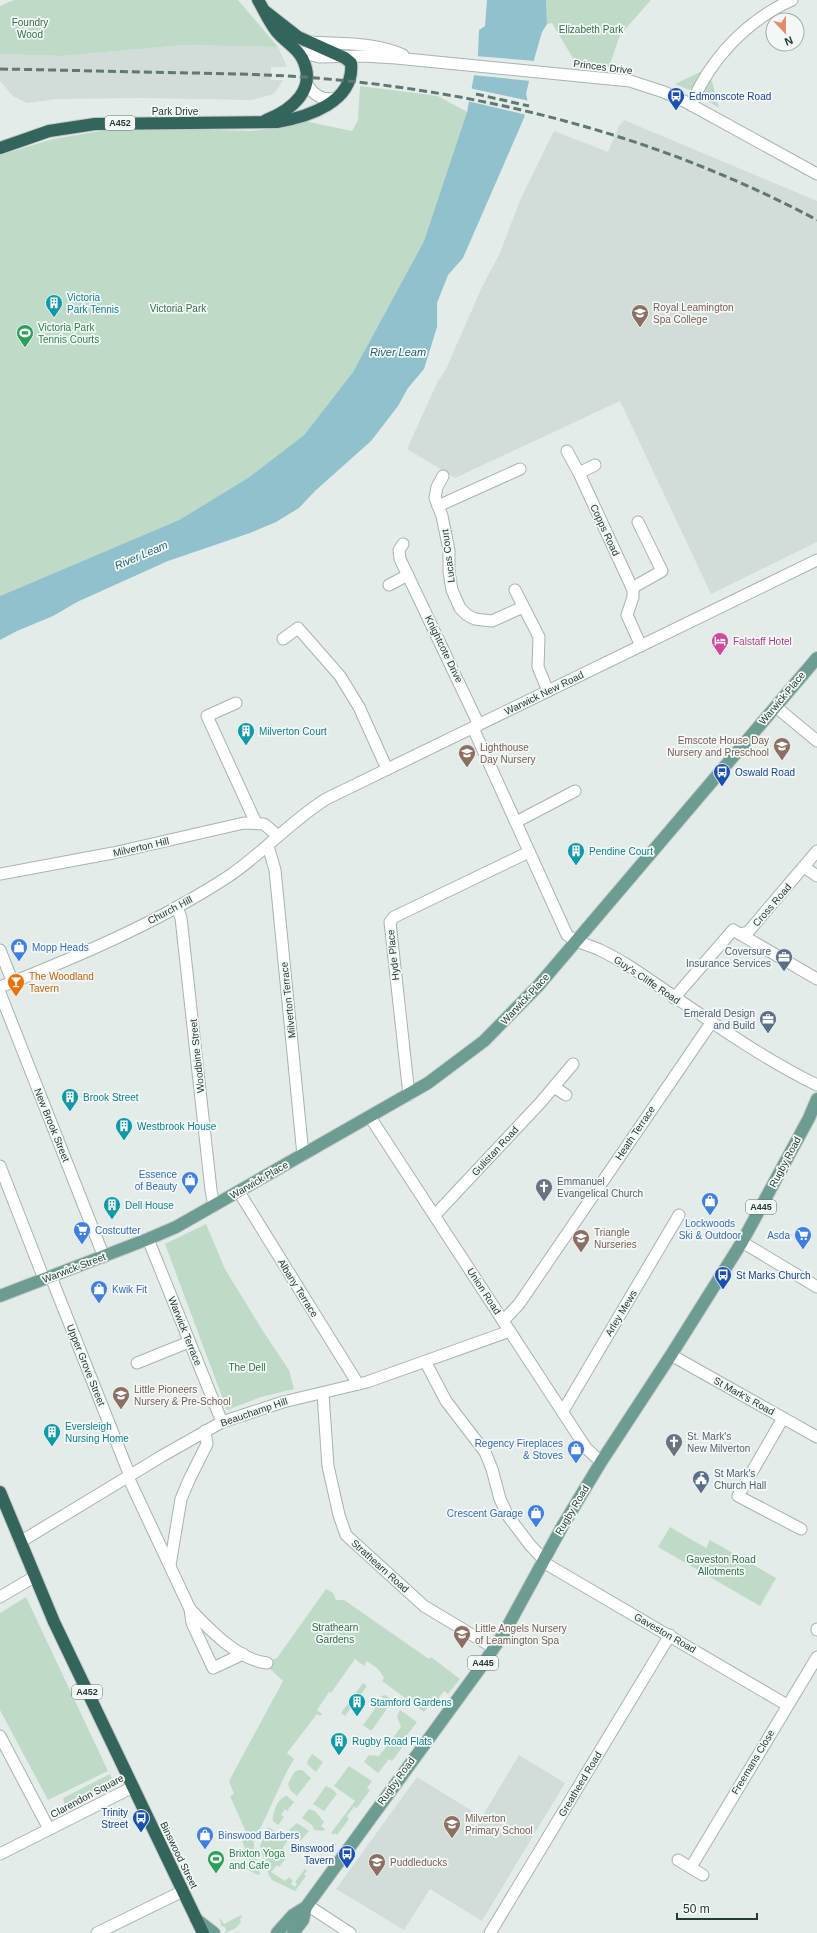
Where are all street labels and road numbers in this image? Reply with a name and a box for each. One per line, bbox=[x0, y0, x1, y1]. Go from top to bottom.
street label: Princes Drive bbox=[573, 58, 634, 76]
street label: Park Drive bbox=[152, 106, 199, 117]
road number: A452 bbox=[105, 116, 135, 130]
street label: Copps Road bbox=[588, 502, 622, 558]
street label: Lucas Court bbox=[439, 528, 457, 583]
street label: Knightcote Drive bbox=[423, 614, 465, 685]
street label: Warwick New Road bbox=[503, 669, 585, 717]
street label: Warwick Place bbox=[757, 669, 807, 727]
street label: Milverton Hill bbox=[112, 835, 170, 859]
street label: Cross Road bbox=[751, 881, 793, 929]
street label: Church Hill bbox=[146, 894, 194, 926]
street label: Hyde Place bbox=[385, 929, 401, 981]
street label: Guy's Cliffe Road bbox=[612, 954, 682, 1006]
street label: Milverton Terrace bbox=[278, 961, 297, 1039]
street label: Warwick Place bbox=[499, 971, 552, 1027]
street label: Woodbine Street bbox=[188, 1018, 206, 1094]
street label: New Brook Street bbox=[32, 1087, 72, 1164]
street label: Heath Terrace bbox=[613, 1104, 657, 1162]
street label: Gulistan Road bbox=[469, 1124, 521, 1178]
street label: Rugby Road bbox=[767, 1135, 803, 1189]
street label: Warwick Place bbox=[228, 1159, 290, 1201]
road number: A445 bbox=[746, 1200, 776, 1214]
street label: Warwick Street bbox=[41, 1251, 107, 1285]
street label: Albany Terrace bbox=[276, 1257, 321, 1319]
street label: Union Road bbox=[465, 1266, 503, 1316]
street label: Arley Mews bbox=[603, 1288, 639, 1338]
street label: Warwick Terrace bbox=[166, 1295, 204, 1367]
street label: Upper Grove Street bbox=[65, 1323, 107, 1407]
street label: St Mark's Road bbox=[712, 1375, 776, 1417]
street label: Beauchamp Hill bbox=[219, 1395, 289, 1429]
street label: Rugby Road bbox=[553, 1483, 591, 1537]
street label: Strathearn Road bbox=[349, 1537, 411, 1595]
street label: Gaveston Road bbox=[632, 1611, 698, 1655]
road number: A445 bbox=[468, 1656, 498, 1670]
road number: A452 bbox=[72, 1685, 102, 1699]
street label: Freemans Close bbox=[729, 1727, 777, 1796]
street label: Greatheed Road bbox=[556, 1749, 604, 1819]
street label: Rugby Road bbox=[375, 1755, 417, 1807]
street label: Clarendon Square bbox=[49, 1772, 126, 1820]
street label: Binswood Street bbox=[158, 1820, 200, 1890]

